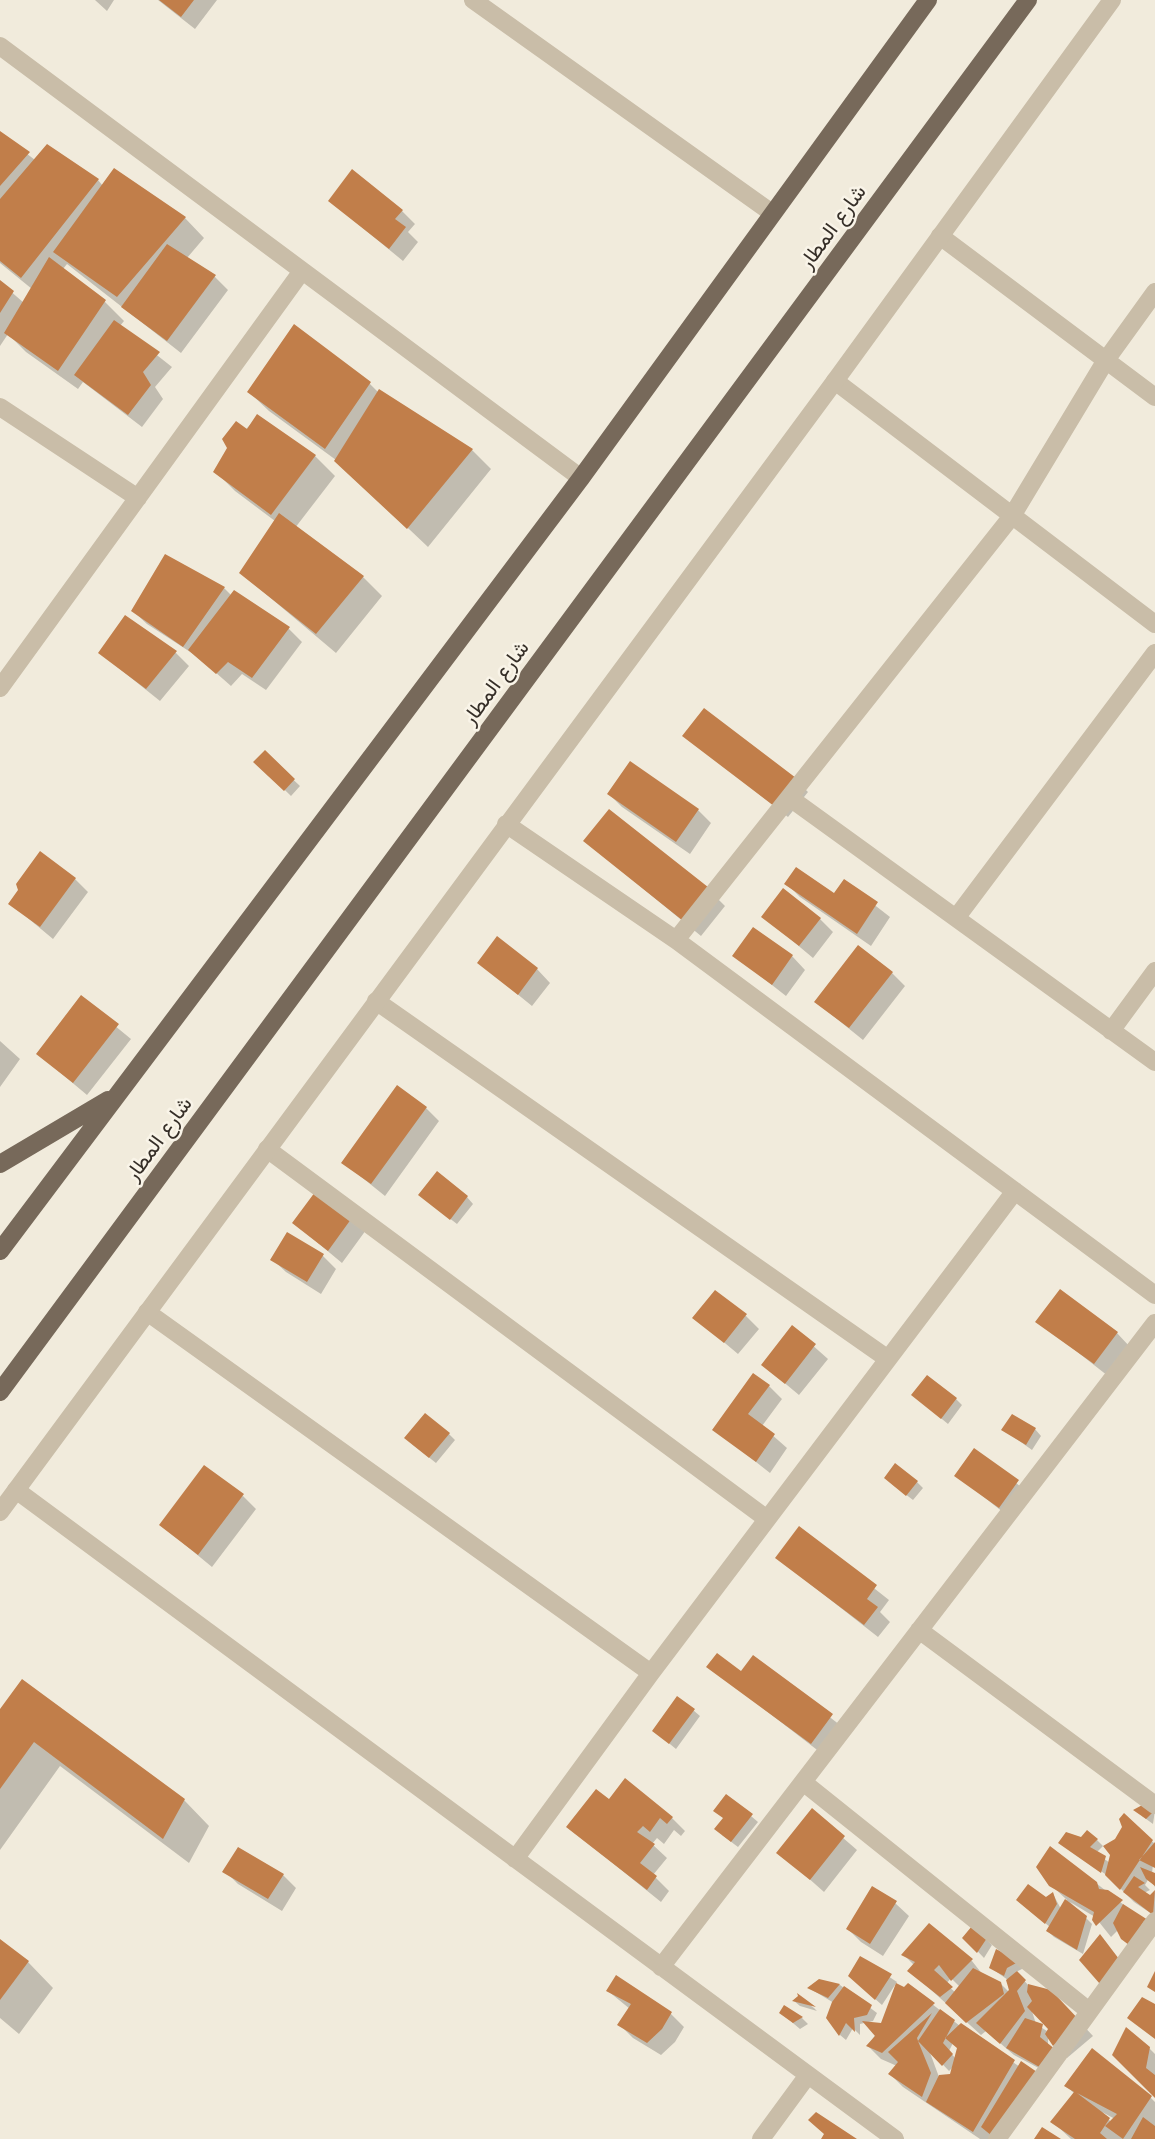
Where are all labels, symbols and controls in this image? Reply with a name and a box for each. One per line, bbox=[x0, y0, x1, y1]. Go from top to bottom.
street label: شارع المطار bbox=[794, 180, 872, 274]
street label: شارع المطار bbox=[457, 636, 535, 730]
street label: شارع المطار bbox=[120, 1092, 198, 1186]

